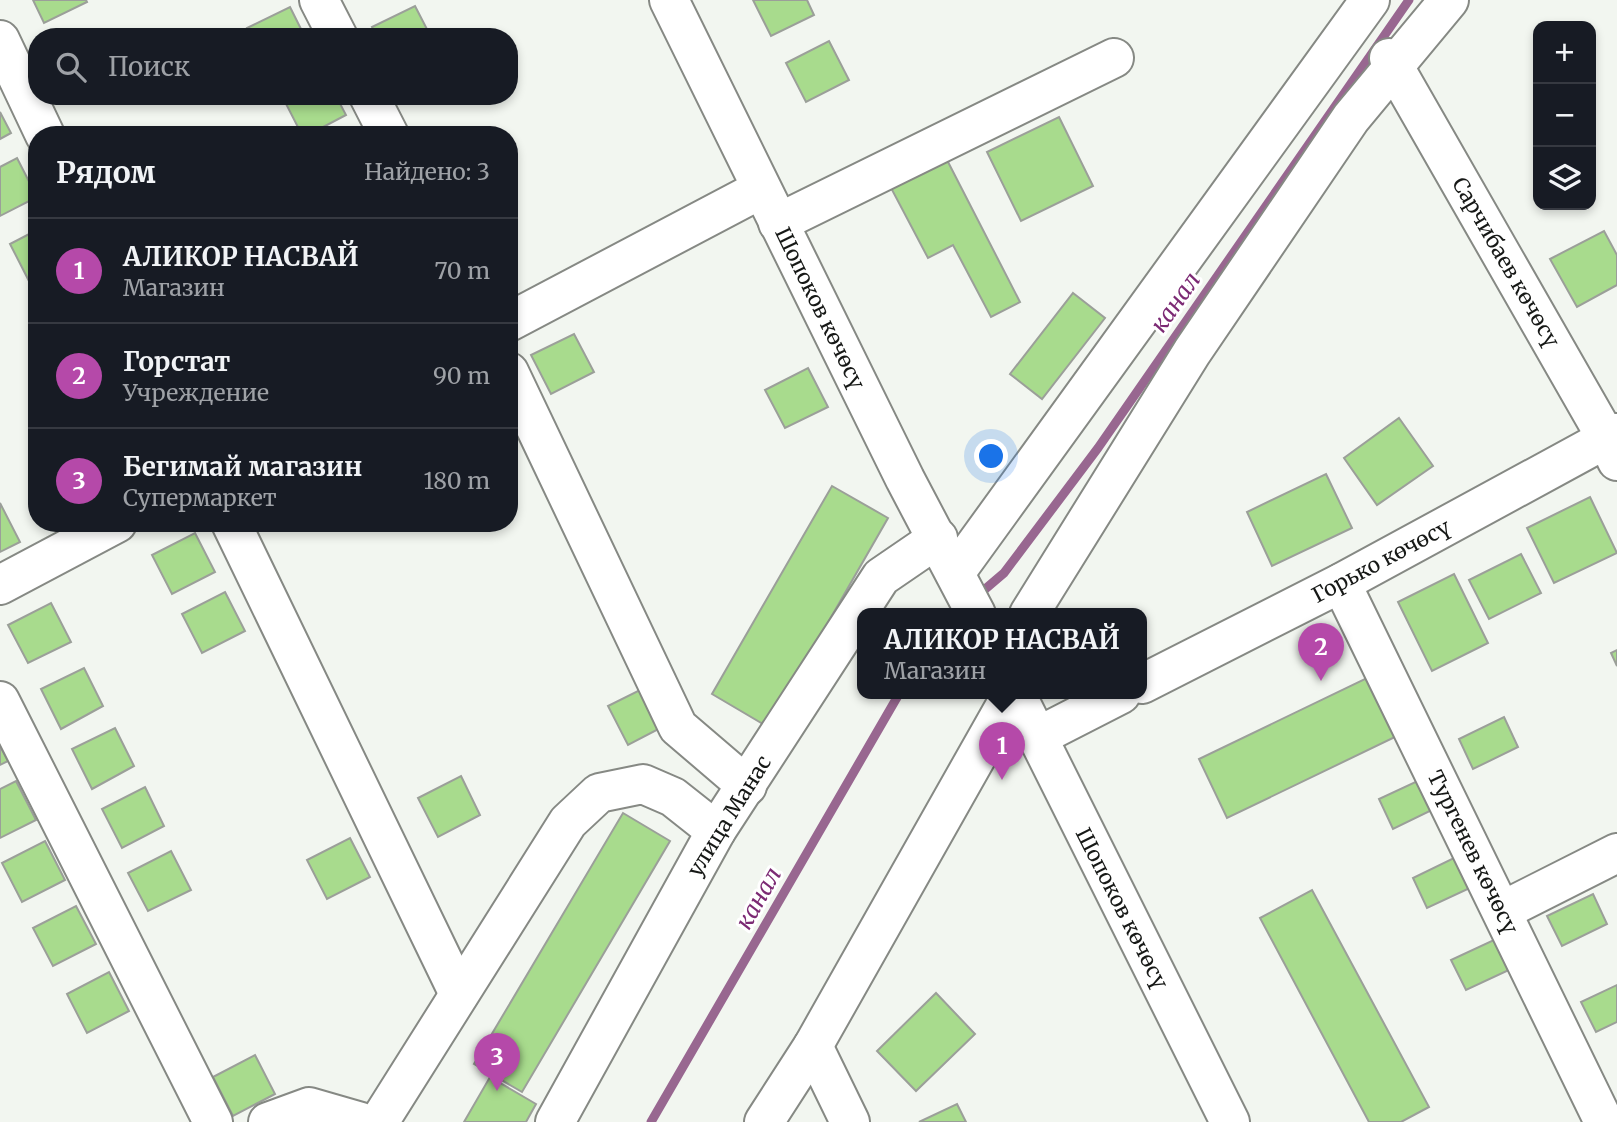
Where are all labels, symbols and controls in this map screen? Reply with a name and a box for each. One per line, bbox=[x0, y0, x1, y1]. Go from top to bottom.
map controls bbox=[1533, 21, 1596, 210]
button: + bbox=[1533, 21, 1596, 84]
search box bbox=[28, 28, 518, 105]
icon: search bbox=[52, 48, 90, 86]
text: Поиск bbox=[108, 50, 190, 83]
button: − bbox=[1533, 84, 1596, 147]
button: layers bbox=[1533, 147, 1596, 210]
text: Рядом bbox=[56, 153, 156, 191]
text: Найдено: 3 bbox=[364, 157, 490, 186]
street label: Сарчибаев көчөсү bbox=[1446, 172, 1566, 352]
street label: Шопоков көчөсү bbox=[769, 222, 871, 394]
text: АЛИКОР НАСВАЙ bbox=[123, 240, 359, 273]
text: 1 bbox=[74, 256, 84, 285]
text: 70 m bbox=[434, 256, 490, 285]
water label: канал bbox=[1144, 266, 1206, 338]
text: Магазин bbox=[123, 273, 225, 302]
text: Горстат bbox=[123, 345, 230, 378]
text: 2 bbox=[72, 361, 86, 390]
text: 90 m bbox=[433, 361, 490, 390]
text: Учреждение bbox=[123, 378, 269, 407]
your location bbox=[974, 439, 1008, 473]
text: Бегимай магазин bbox=[123, 450, 362, 483]
text: 3 bbox=[72, 466, 86, 495]
text: 180 m bbox=[424, 466, 490, 495]
text: Супермаркет bbox=[123, 483, 277, 512]
street label: Горько көчөсү bbox=[1307, 513, 1455, 609]
popup bbox=[857, 608, 1147, 699]
text: АЛИКОР НАСВАЙ bbox=[884, 623, 1120, 656]
pin: 2 bbox=[1298, 623, 1344, 681]
text: Магазин bbox=[884, 656, 986, 685]
pin: 1 bbox=[979, 722, 1025, 780]
street label: улица Манас bbox=[681, 750, 777, 882]
street label: Тургенев көчөсү bbox=[1422, 766, 1524, 938]
street label: Шопоков көчөсү bbox=[1070, 823, 1174, 993]
water label: канал bbox=[729, 862, 787, 934]
pin: 3 bbox=[474, 1033, 520, 1091]

